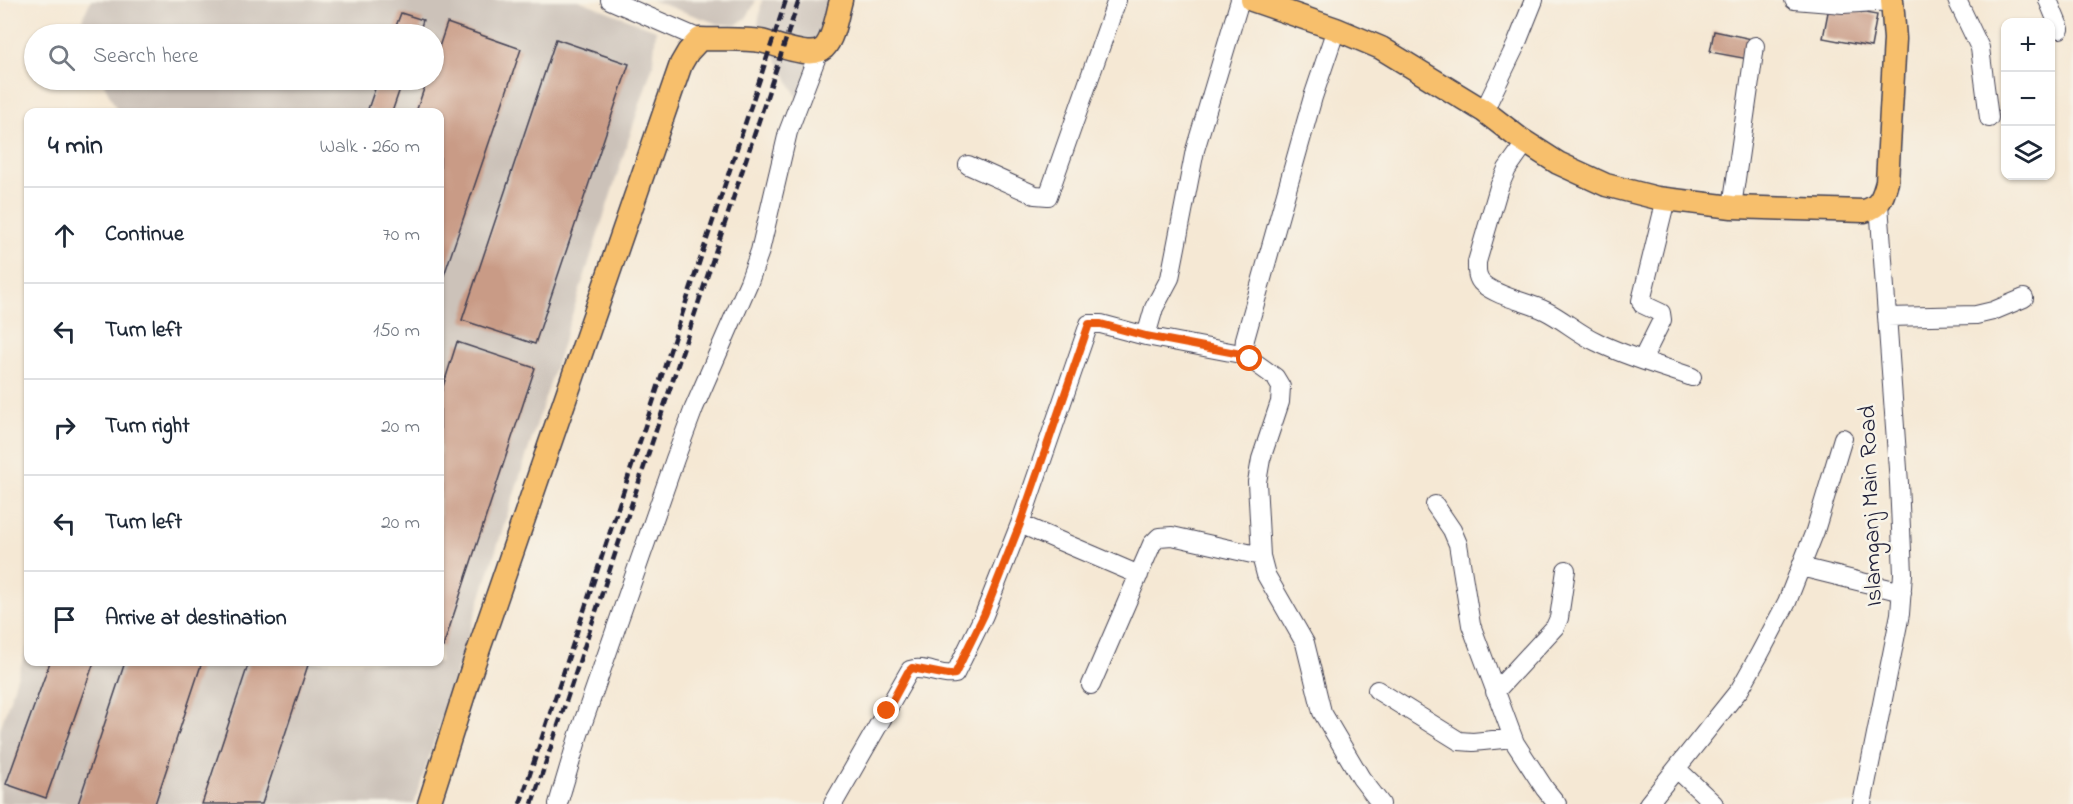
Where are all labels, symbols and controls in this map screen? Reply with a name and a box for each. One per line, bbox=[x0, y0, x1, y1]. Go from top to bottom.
map controls bbox=[2001, 18, 2055, 180]
button: + bbox=[2001, 18, 2055, 72]
search box bbox=[24, 24, 444, 90]
icon: search bbox=[45, 41, 78, 74]
text: Search here bbox=[93, 41, 198, 73]
button: − bbox=[2001, 72, 2055, 126]
button: layers bbox=[2001, 126, 2055, 180]
text: 4 min bbox=[48, 128, 103, 166]
text: Walk · 260 m bbox=[319, 133, 420, 162]
icon: ahead bbox=[48, 219, 81, 252]
text: Continue bbox=[105, 219, 184, 251]
text: 70 m bbox=[383, 221, 420, 250]
icon: left bbox=[48, 315, 81, 348]
text: Turn left bbox=[105, 315, 182, 347]
text: 150 m bbox=[373, 317, 420, 346]
route start bbox=[1236, 345, 1262, 371]
street label: Islamganj Main Road bbox=[1851, 404, 1893, 607]
icon: right bbox=[48, 411, 81, 444]
text: Turn right bbox=[105, 411, 190, 443]
text: 20 m bbox=[381, 413, 420, 442]
icon: left bbox=[48, 507, 81, 540]
text: Turn left bbox=[105, 507, 182, 539]
text: 20 m bbox=[381, 509, 420, 538]
icon: arrive bbox=[48, 603, 81, 636]
text: Arrive at destination bbox=[105, 603, 287, 635]
route end bbox=[873, 697, 899, 723]

